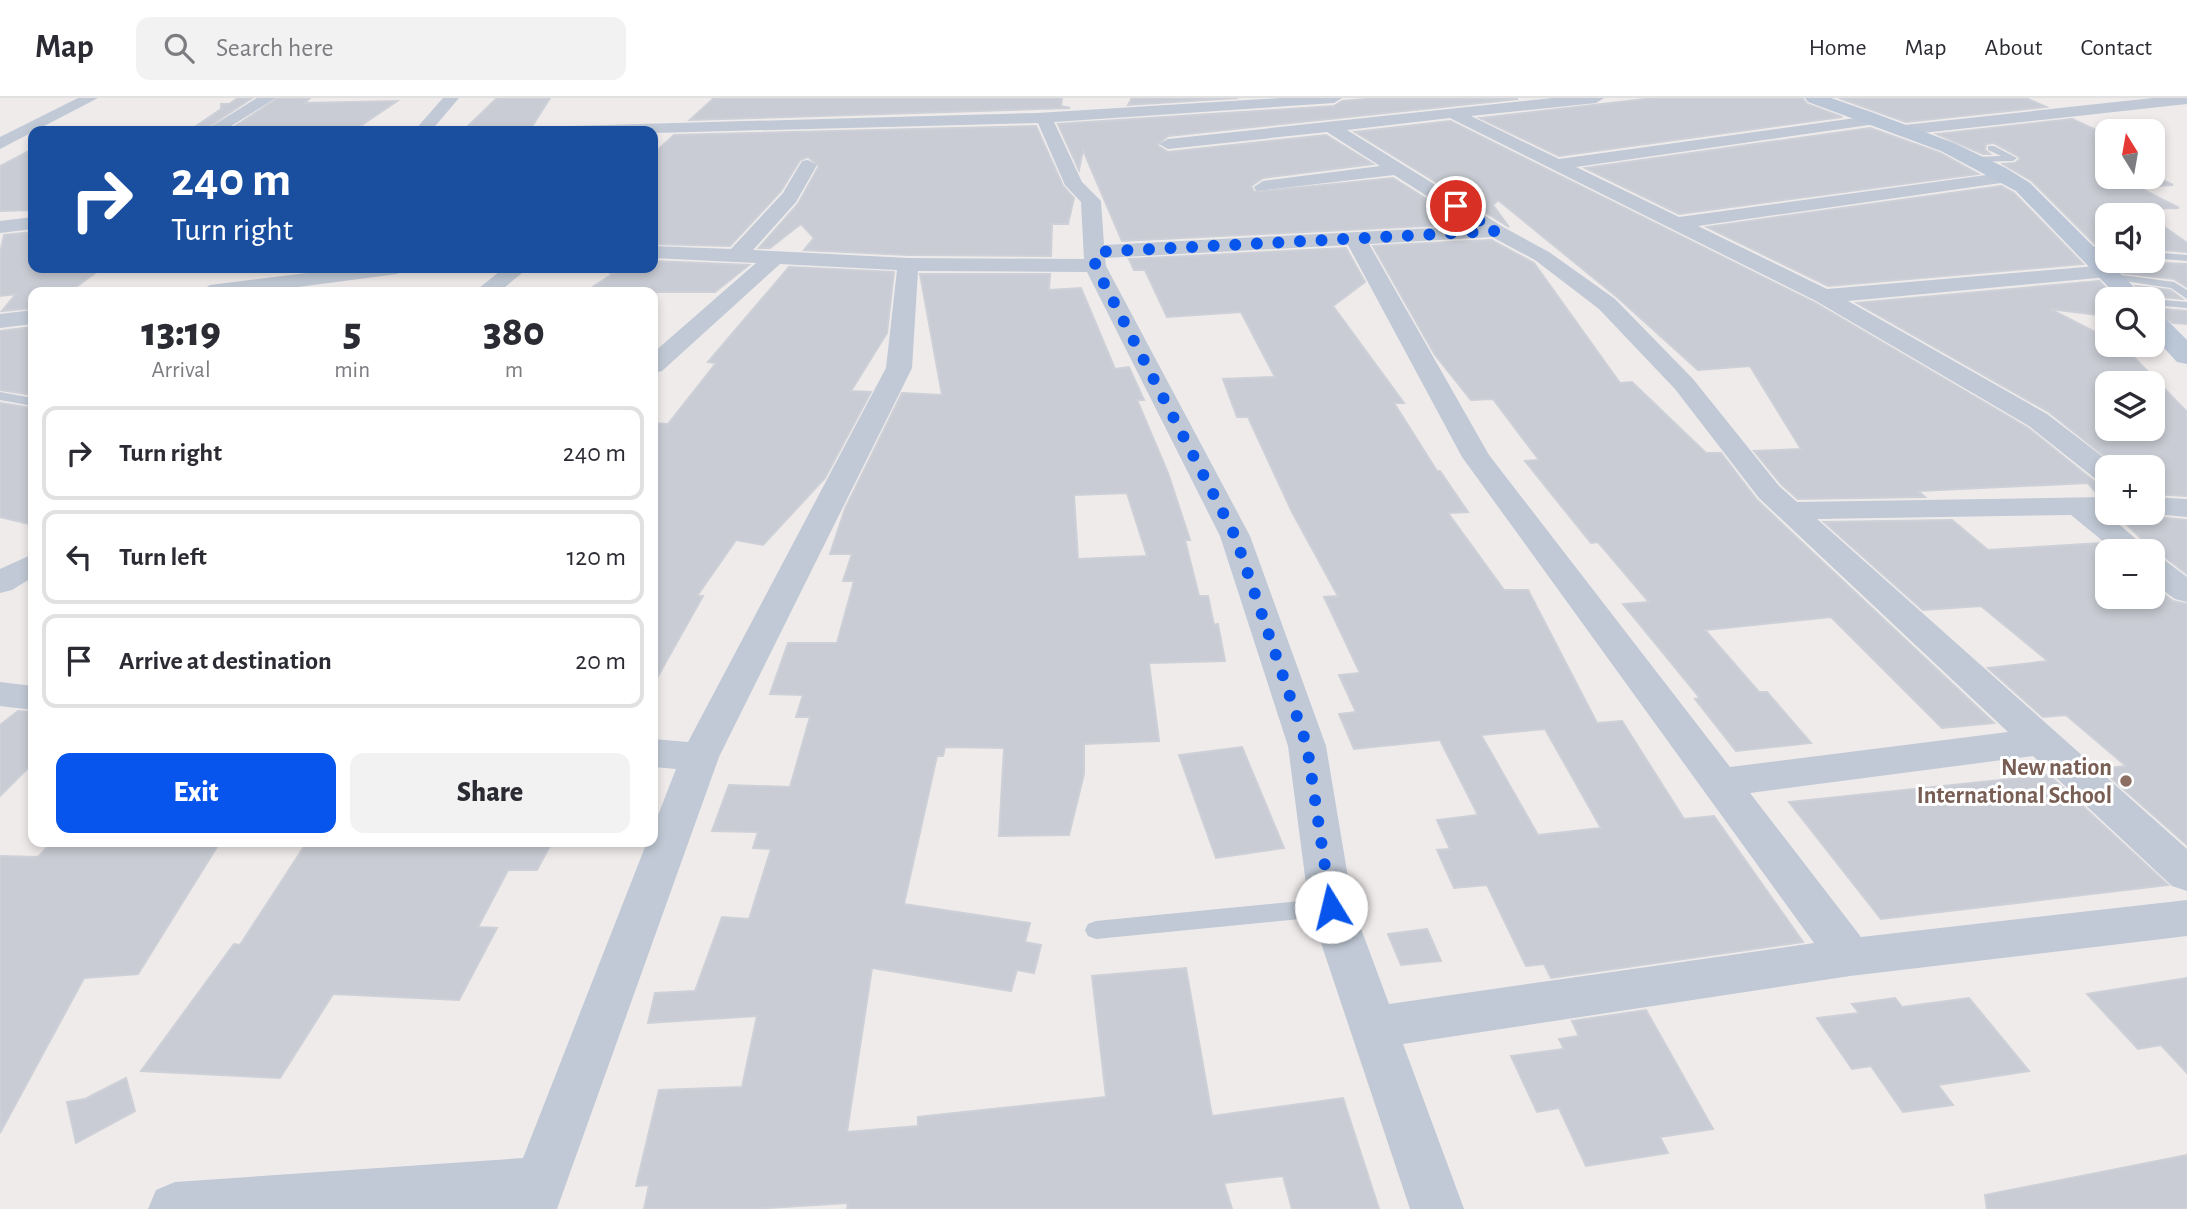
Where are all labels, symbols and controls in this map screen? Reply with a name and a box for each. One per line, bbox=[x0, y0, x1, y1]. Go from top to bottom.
search box bbox=[136, 17, 626, 80]
icon: search bbox=[160, 29, 198, 67]
text: Map bbox=[35, 31, 94, 64]
text: Search here bbox=[216, 35, 334, 61]
text: Home bbox=[1809, 36, 1867, 60]
text: Map bbox=[1905, 36, 1947, 60]
text: About bbox=[1985, 36, 2042, 60]
text: Contact bbox=[2080, 36, 2152, 60]
north arrow bbox=[2095, 119, 2165, 189]
map controls bbox=[2095, 119, 2165, 609]
icon: right bbox=[56, 154, 147, 245]
text: 240 m bbox=[171, 156, 291, 205]
pin bbox=[1426, 176, 1486, 236]
icon: arrive bbox=[1437, 187, 1475, 225]
button: sound bbox=[2095, 203, 2165, 273]
text: Turn right bbox=[171, 214, 293, 246]
button: search bbox=[2095, 287, 2165, 357]
text: 13:19 bbox=[141, 311, 221, 353]
text: 5 bbox=[343, 311, 361, 353]
text: 380 bbox=[483, 311, 545, 353]
text: Arrival bbox=[152, 359, 211, 382]
text: min bbox=[334, 359, 370, 382]
text: m bbox=[505, 359, 523, 382]
button: layers bbox=[2095, 371, 2165, 441]
icon: right bbox=[60, 434, 98, 472]
text: Turn right bbox=[119, 440, 222, 466]
text: 240 m bbox=[563, 440, 626, 466]
button: + bbox=[2095, 455, 2165, 525]
icon: left bbox=[60, 538, 98, 576]
button: − bbox=[2095, 539, 2165, 609]
text: Turn left bbox=[119, 544, 207, 570]
text: 120 m bbox=[566, 544, 626, 570]
icon: arrive bbox=[60, 642, 98, 680]
text: Arrive at destination bbox=[119, 648, 332, 674]
text: 20 m bbox=[575, 648, 626, 674]
button: Exit bbox=[56, 753, 336, 833]
button: Share bbox=[350, 753, 630, 833]
place label: New nation International School bbox=[1917, 756, 2112, 808]
marker: New nation International School bbox=[2118, 773, 2134, 789]
position arrow bbox=[1294, 870, 1368, 944]

